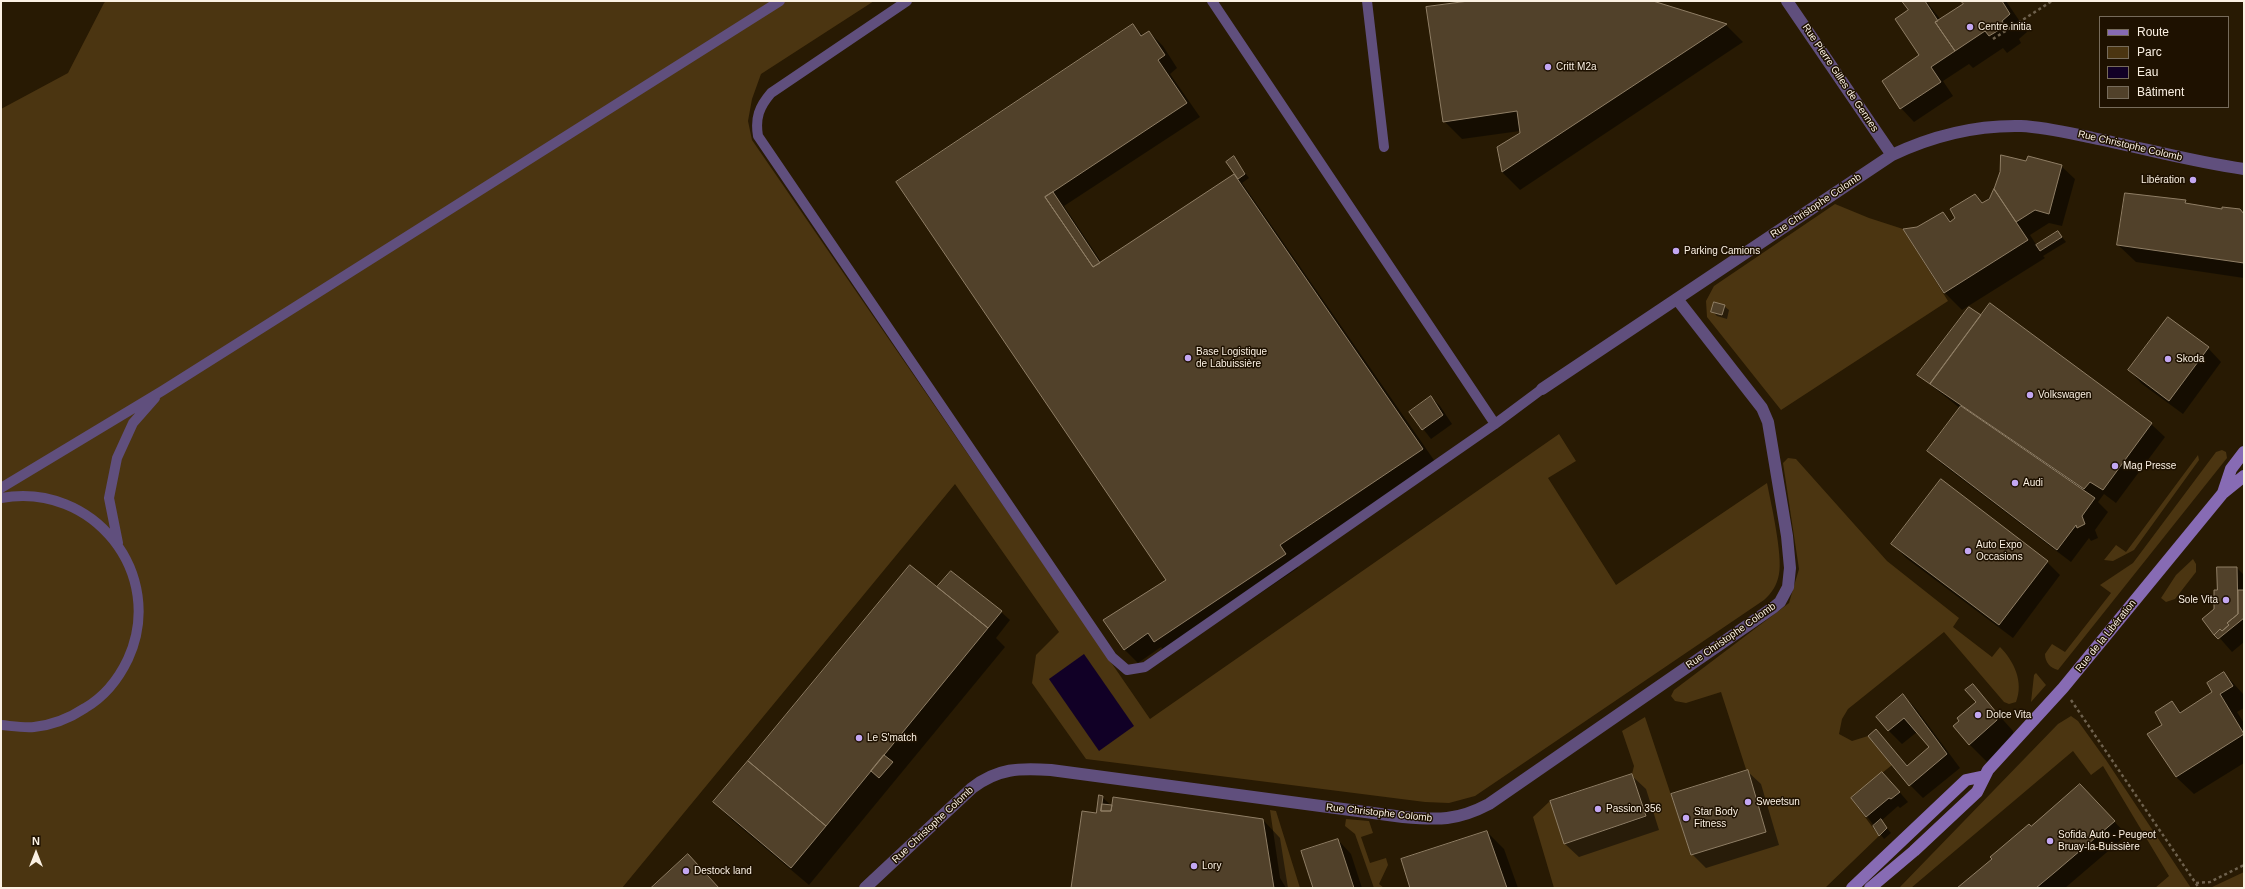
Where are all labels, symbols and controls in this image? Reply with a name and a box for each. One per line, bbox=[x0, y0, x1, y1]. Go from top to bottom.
legend bbox=[2099, 16, 2229, 108]
place label: Centre initia bbox=[1978, 21, 2031, 33]
street label: Rue Pierre Gilles de Gennes bbox=[1799, 22, 1881, 134]
marker: Centre initia bbox=[1965, 22, 1975, 32]
text: Route bbox=[2137, 25, 2169, 39]
text: Parc bbox=[2137, 45, 2162, 59]
place label: Critt M2a bbox=[1556, 61, 1597, 73]
marker: Critt M2a bbox=[1543, 62, 1553, 72]
text: Eau bbox=[2137, 65, 2158, 79]
text: Bâtiment bbox=[2137, 85, 2184, 99]
street label: Rue Christophe Colomb bbox=[2077, 128, 2183, 164]
street label: Rue Christophe Colomb bbox=[1768, 171, 1864, 241]
place label: Libération bbox=[2141, 174, 2185, 186]
marker: Libération bbox=[2188, 175, 2198, 185]
place label: Parking Camions bbox=[1684, 245, 1760, 257]
marker: Parking Camions bbox=[1671, 246, 1681, 256]
place label: Base Logistique de Labuissière bbox=[1196, 346, 1267, 370]
marker: Base Logistique de Labuissière bbox=[1183, 353, 1193, 363]
place label: Skoda bbox=[2176, 353, 2204, 365]
marker: Skoda bbox=[2163, 354, 2173, 364]
place label: Volkswagen bbox=[2038, 389, 2091, 401]
marker: Volkswagen bbox=[2025, 390, 2035, 400]
place label: Mag Presse bbox=[2123, 460, 2176, 472]
marker: Mag Presse bbox=[2110, 461, 2120, 471]
place label: Audi bbox=[2023, 477, 2043, 489]
marker: Audi bbox=[2010, 478, 2020, 488]
place label: Auto Expo Occasions bbox=[1976, 539, 2023, 562]
marker: Auto Expo Occasions bbox=[1963, 546, 1973, 556]
place label: Sole Vita bbox=[2178, 594, 2218, 606]
marker: Sole Vita bbox=[2221, 595, 2231, 605]
street label: Rue de la Libération bbox=[2073, 597, 2139, 675]
street label: Rue Christophe Colomb bbox=[1684, 600, 1778, 672]
place label: Dolce Vita bbox=[1986, 709, 2031, 721]
marker: Dolce Vita bbox=[1973, 710, 1983, 720]
place label: Le S'match bbox=[867, 732, 917, 744]
marker: Le S'match bbox=[854, 733, 864, 743]
street label: Rue Christophe Colomb bbox=[890, 784, 976, 866]
place label: Sweetsun bbox=[1756, 796, 1800, 808]
marker: Sweetsun bbox=[1743, 797, 1753, 807]
street label: Rue Christophe Colomb bbox=[1325, 801, 1433, 825]
place label: Passion 356 bbox=[1606, 803, 1661, 815]
marker: Passion 356 bbox=[1593, 804, 1603, 814]
place label: Star Body Fitness bbox=[1694, 806, 1738, 830]
marker: Star Body Fitness bbox=[1681, 813, 1691, 823]
place label: Sofida Auto - Peugeot Bruay-la-Buissière bbox=[2058, 829, 2156, 852]
north arrow bbox=[16, 833, 56, 873]
text: N bbox=[32, 835, 40, 847]
marker: Sofida Auto - Peugeot Bruay-la-Buissière bbox=[2045, 836, 2055, 846]
place label: Lory bbox=[1202, 860, 1221, 872]
marker: Lory bbox=[1189, 861, 1199, 871]
place label: Destock land bbox=[694, 865, 752, 877]
marker: Destock land bbox=[681, 866, 691, 876]

